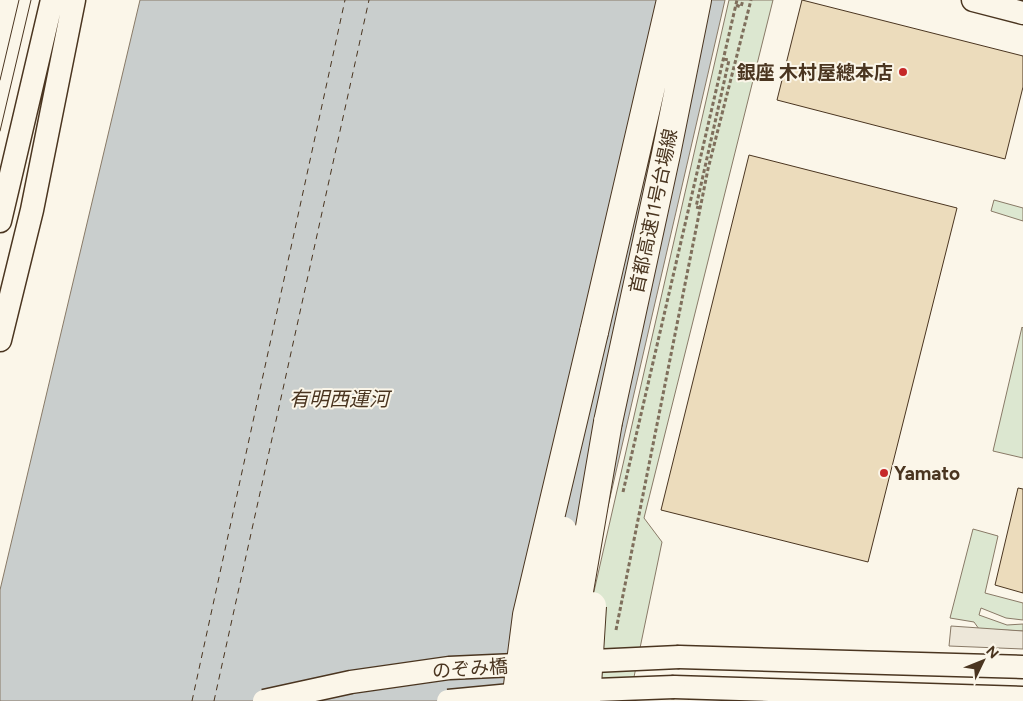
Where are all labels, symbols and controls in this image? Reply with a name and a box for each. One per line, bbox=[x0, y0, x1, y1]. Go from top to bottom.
place label: 銀座 木村屋總本店 bbox=[736, 61, 893, 84]
marker: 銀座 木村屋總本店 bbox=[897, 66, 909, 78]
street label: 首都高速11号台場線 bbox=[625, 127, 682, 296]
water label: 有明西運河 bbox=[289, 387, 393, 411]
place label: Yamato bbox=[894, 462, 960, 485]
marker: Yamato bbox=[878, 467, 890, 479]
north arrow bbox=[958, 636, 1008, 686]
text: N bbox=[982, 643, 1002, 662]
street label: のぞみ橋 bbox=[431, 654, 509, 683]

